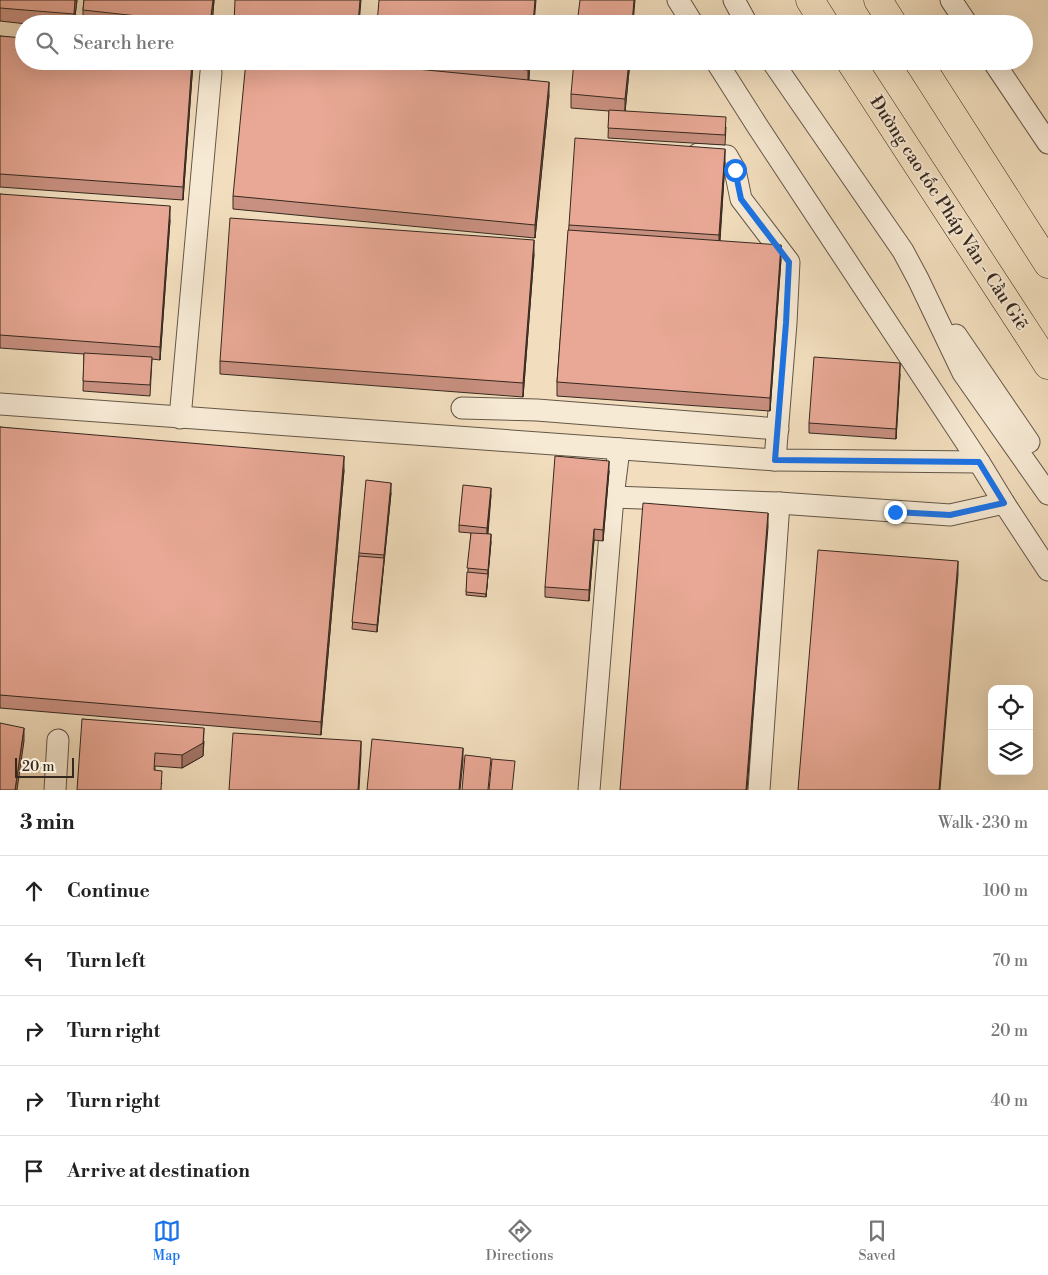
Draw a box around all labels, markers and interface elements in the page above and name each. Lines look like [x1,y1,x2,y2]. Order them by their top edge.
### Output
search box [15,15,1033,70]
icon: search [33,29,61,57]
text: Search here [73,31,174,55]
street label: Đường cao tốc Pháp Vân - Cầu Giẽ [864,91,1034,335]
route start [724,159,747,182]
route end [884,501,907,524]
map controls [988,685,1033,775]
button: locate [988,685,1033,730]
button: layers [988,730,1033,775]
scale bar [15,755,74,778]
text: 20 m [22,758,54,776]
text: 3 min [20,810,75,836]
text: Walk · 230 m [938,813,1028,833]
icon: ahead [20,877,48,905]
text: Continue [67,879,150,903]
text: 100 m [983,881,1028,901]
icon: left [20,947,48,975]
text: Turn left [67,949,146,973]
text: 70 m [992,951,1028,971]
icon: right [20,1017,48,1045]
text: Turn right [67,1019,160,1043]
text: 20 m [991,1021,1028,1041]
icon: right [20,1087,48,1115]
text: Turn right [67,1089,160,1113]
text: 40 m [991,1091,1028,1111]
icon: arrive [20,1157,48,1185]
text: Arrive at destination [67,1159,250,1183]
tab: Map [153,1217,181,1265]
tab: Directions [486,1217,553,1265]
tab: Saved [859,1217,895,1265]

